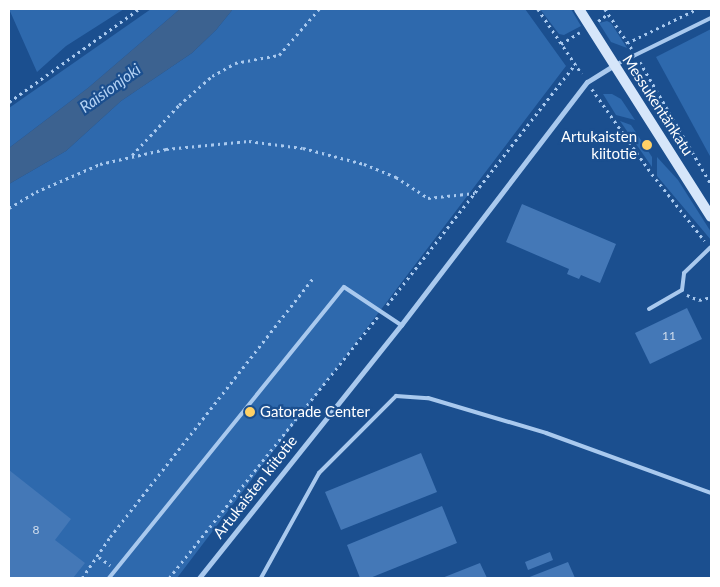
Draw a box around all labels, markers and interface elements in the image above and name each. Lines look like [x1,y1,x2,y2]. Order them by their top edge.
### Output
street label: Messukentänkatu [619,51,697,159]
water label: Raisionjoki [76,59,144,117]
place label: Artukaisten kiitotie [561,127,637,162]
marker: Artukaisten kiitotie [641,139,653,151]
house number: 11 [662,329,676,343]
place label: Gatorade Center [260,403,370,421]
marker: Gatorade Center [244,406,256,418]
street label: Artukaisten kiitotie [209,432,301,542]
house number: 8 [33,523,39,537]

